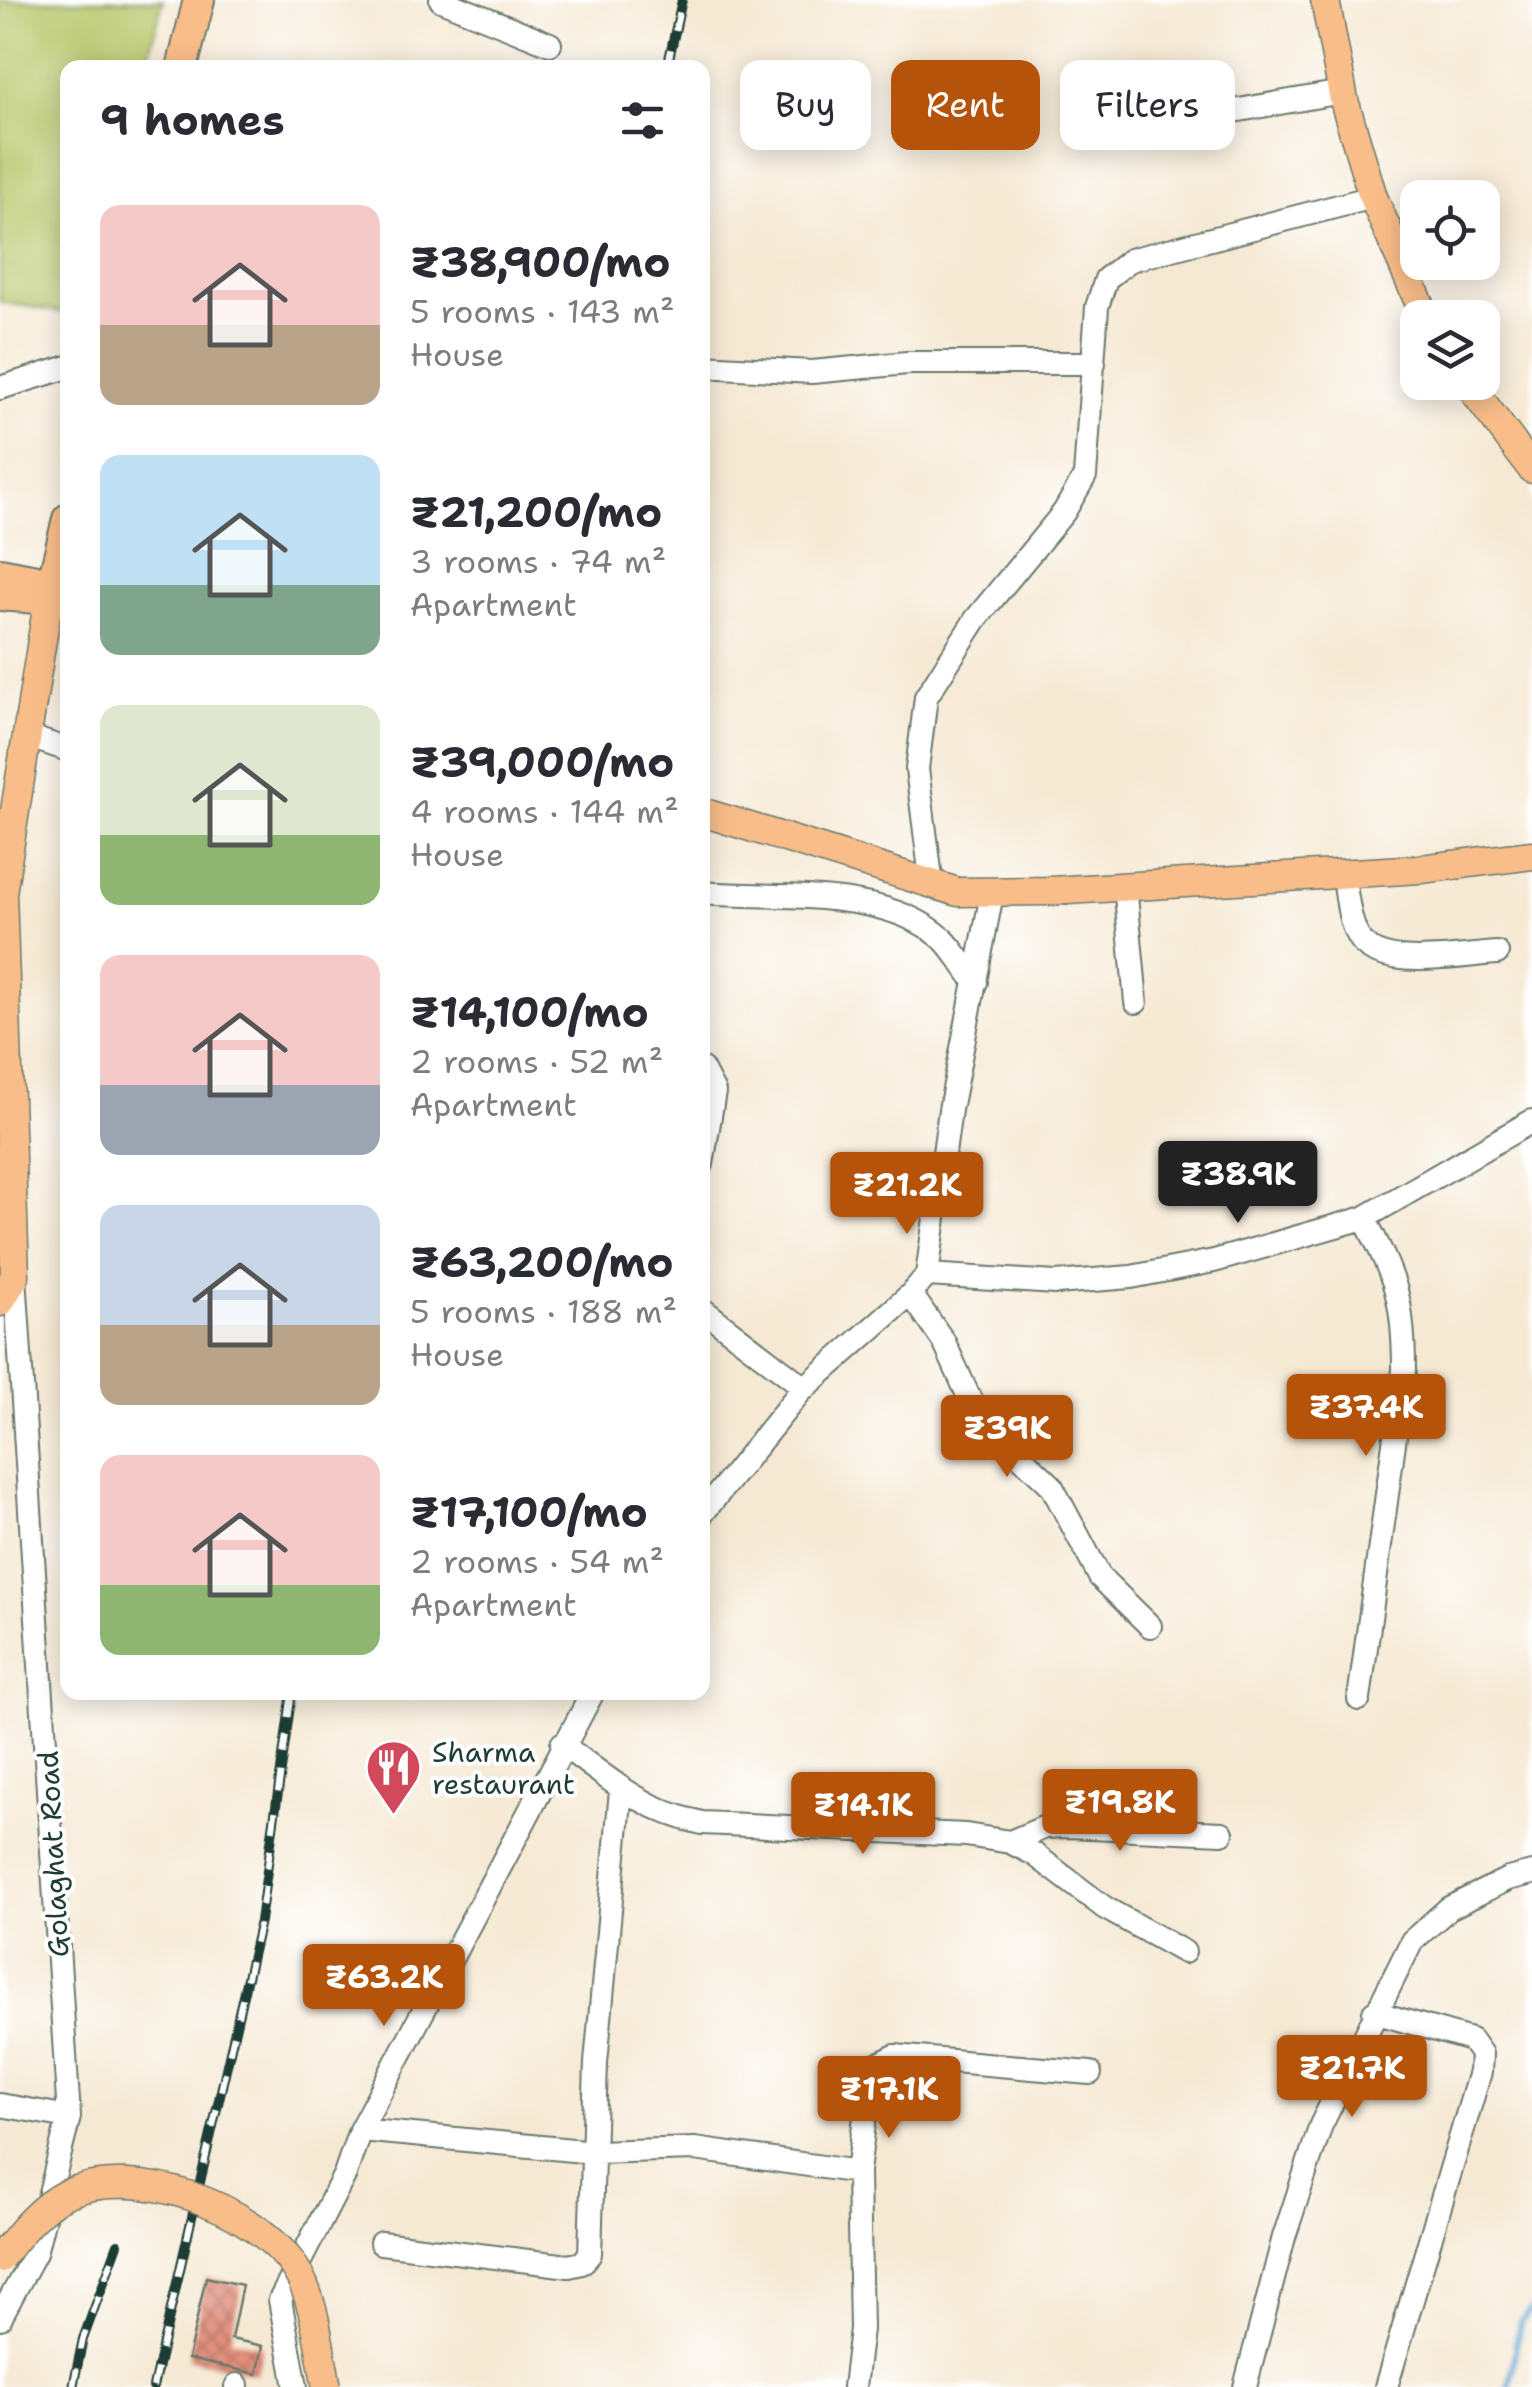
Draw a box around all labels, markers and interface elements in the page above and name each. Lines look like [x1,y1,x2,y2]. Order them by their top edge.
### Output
chip: Buy [740,60,871,150]
chip: Rent [891,60,1040,150]
chip: Filters [1060,60,1235,150]
text: 9 homes [100,92,285,148]
icon: filters [615,93,670,148]
map controls [1400,180,1500,400]
button: locate [1400,180,1500,280]
text: ₹38,900/mo [410,234,671,290]
icon: home [180,245,300,365]
text: 5 rooms · 143 m² [410,290,675,333]
button: layers [1400,300,1500,400]
text: House [410,333,504,376]
text: ₹21,200/mo [410,484,662,540]
icon: home [180,495,300,615]
text: 3 rooms · 74 m² [410,540,666,583]
text: Apartment [410,583,577,626]
text: ₹39,000/mo [410,734,674,790]
icon: home [180,745,300,865]
text: 4 rooms · 144 m² [410,790,679,833]
text: House [410,833,504,876]
text: ₹14,100/mo [410,984,649,1040]
icon: home [180,995,300,1115]
text: 2 rooms · 52 m² [410,1040,663,1083]
text: Apartment [410,1083,577,1126]
pin: ₹38.9K [1157,1141,1319,1226]
pin: ₹21.2K [826,1152,988,1237]
text: ₹38.9K [1180,1152,1296,1195]
text: ₹21.2K [852,1163,962,1206]
text: ₹63,200/mo [410,1234,674,1290]
icon: home [180,1245,300,1365]
text: 5 rooms · 188 m² [410,1290,677,1333]
text: House [410,1333,504,1376]
pin: ₹37.4K [1285,1374,1447,1459]
text: ₹37.4K [1309,1385,1423,1428]
pin: ₹39K [948,1395,1066,1480]
text: ₹39K [963,1406,1051,1449]
text: ₹17,100/mo [410,1484,648,1540]
icon: home [180,1495,300,1615]
text: 2 rooms · 54 m² [410,1540,664,1583]
text: Apartment [410,1583,577,1626]
place label: Sharma restaurant [432,1733,575,1803]
restaurant icon: Sharma restaurant [363,1738,423,1817]
street label: Golaghat Road [29,1750,77,1958]
pin: ₹19.8K [1039,1769,1201,1854]
pin: ₹14.1K [782,1772,944,1857]
text: ₹19.8K [1064,1780,1176,1823]
text: ₹14.1K [813,1783,913,1826]
pin: ₹63.2K [303,1944,465,2029]
text: ₹63.2K [325,1955,443,1998]
pin: ₹21.7K [1271,2035,1433,2120]
text: ₹21.7K [1299,2046,1405,2089]
pin: ₹17.1K [808,2056,970,2141]
text: ₹17.1K [840,2067,938,2110]

